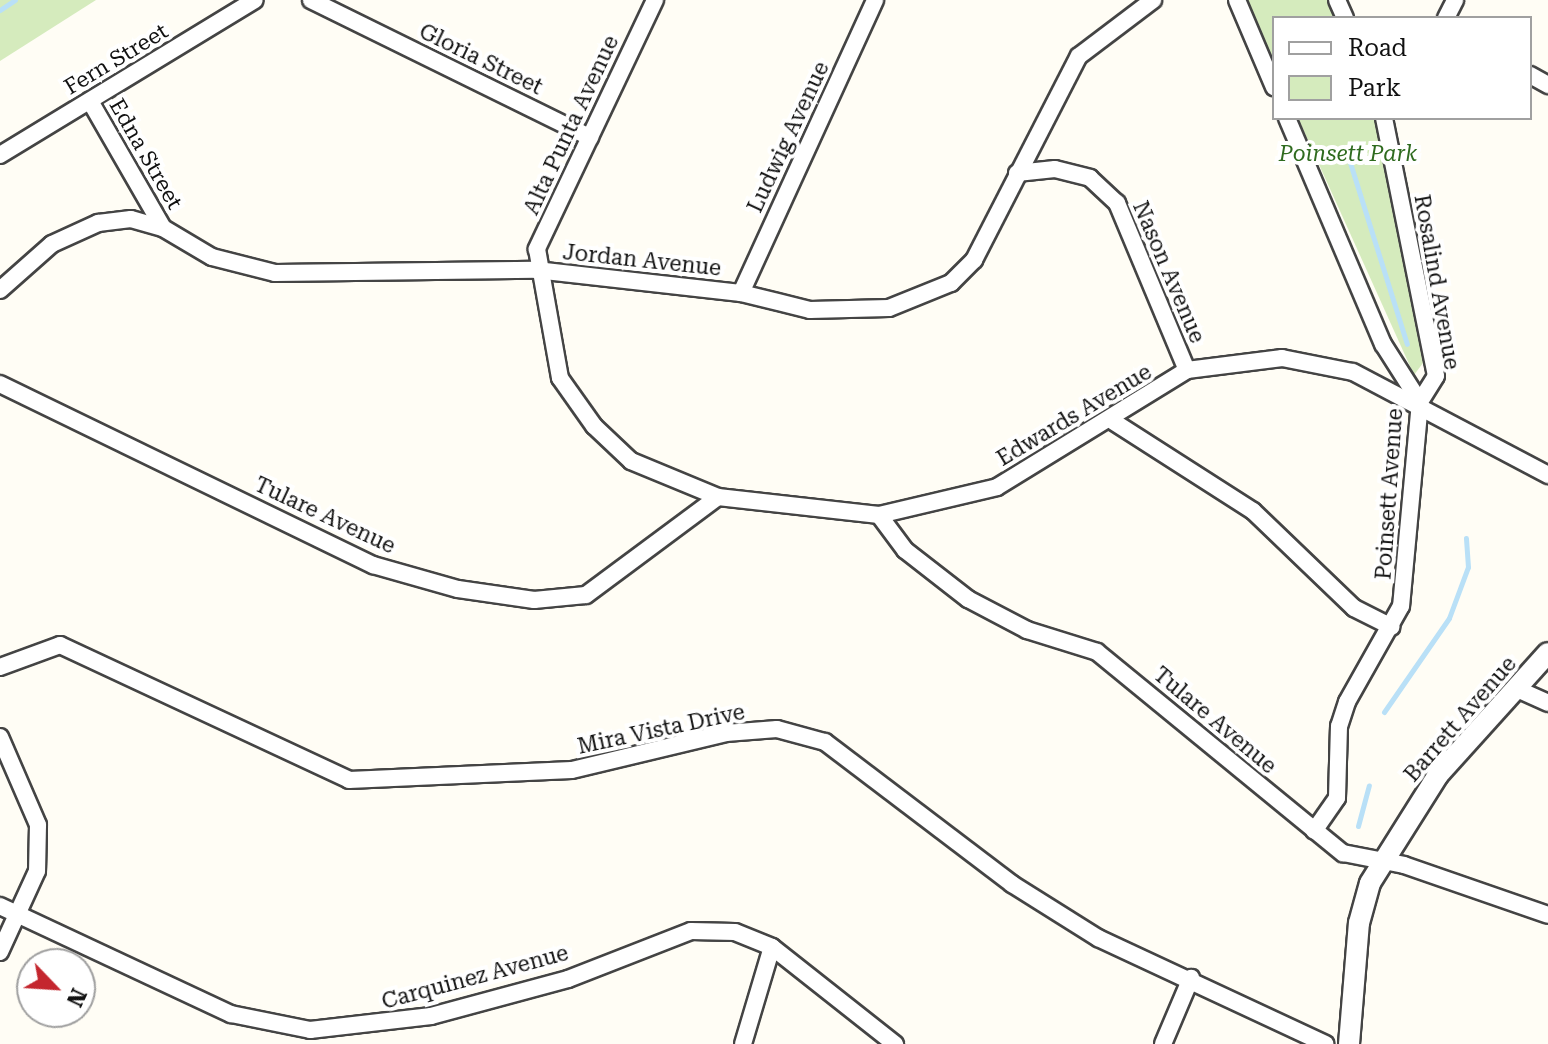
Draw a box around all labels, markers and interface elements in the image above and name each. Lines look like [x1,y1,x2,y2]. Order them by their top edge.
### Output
legend [1272,16,1532,120]
street label: Fern Street [59,18,173,100]
street label: Gloria Street [415,18,547,100]
street label: Alta Punta Avenue [518,31,624,219]
text: Road [1348,34,1407,62]
street label: Ludwig Avenue [741,57,835,217]
text: Park [1348,74,1401,102]
street label: Edna Street [104,94,188,214]
park label: Poinsett Park [1279,141,1417,167]
street label: Rosalind Avenue [1409,192,1465,372]
street label: Nason Avenue [1127,197,1211,347]
street label: Jordan Avenue [562,239,722,281]
street label: Edwards Avenue [992,358,1156,472]
street label: Poinsett Avenue [1370,407,1408,581]
street label: Tulare Avenue [250,471,400,559]
street label: Barrett Avenue [1398,651,1522,787]
street label: Tulare Avenue [1148,661,1282,779]
street label: Mira Vista Drive [575,698,747,760]
street label: Carquinez Avenue [379,939,571,1015]
north arrow [16,948,96,1028]
text: N [61,985,91,1010]

